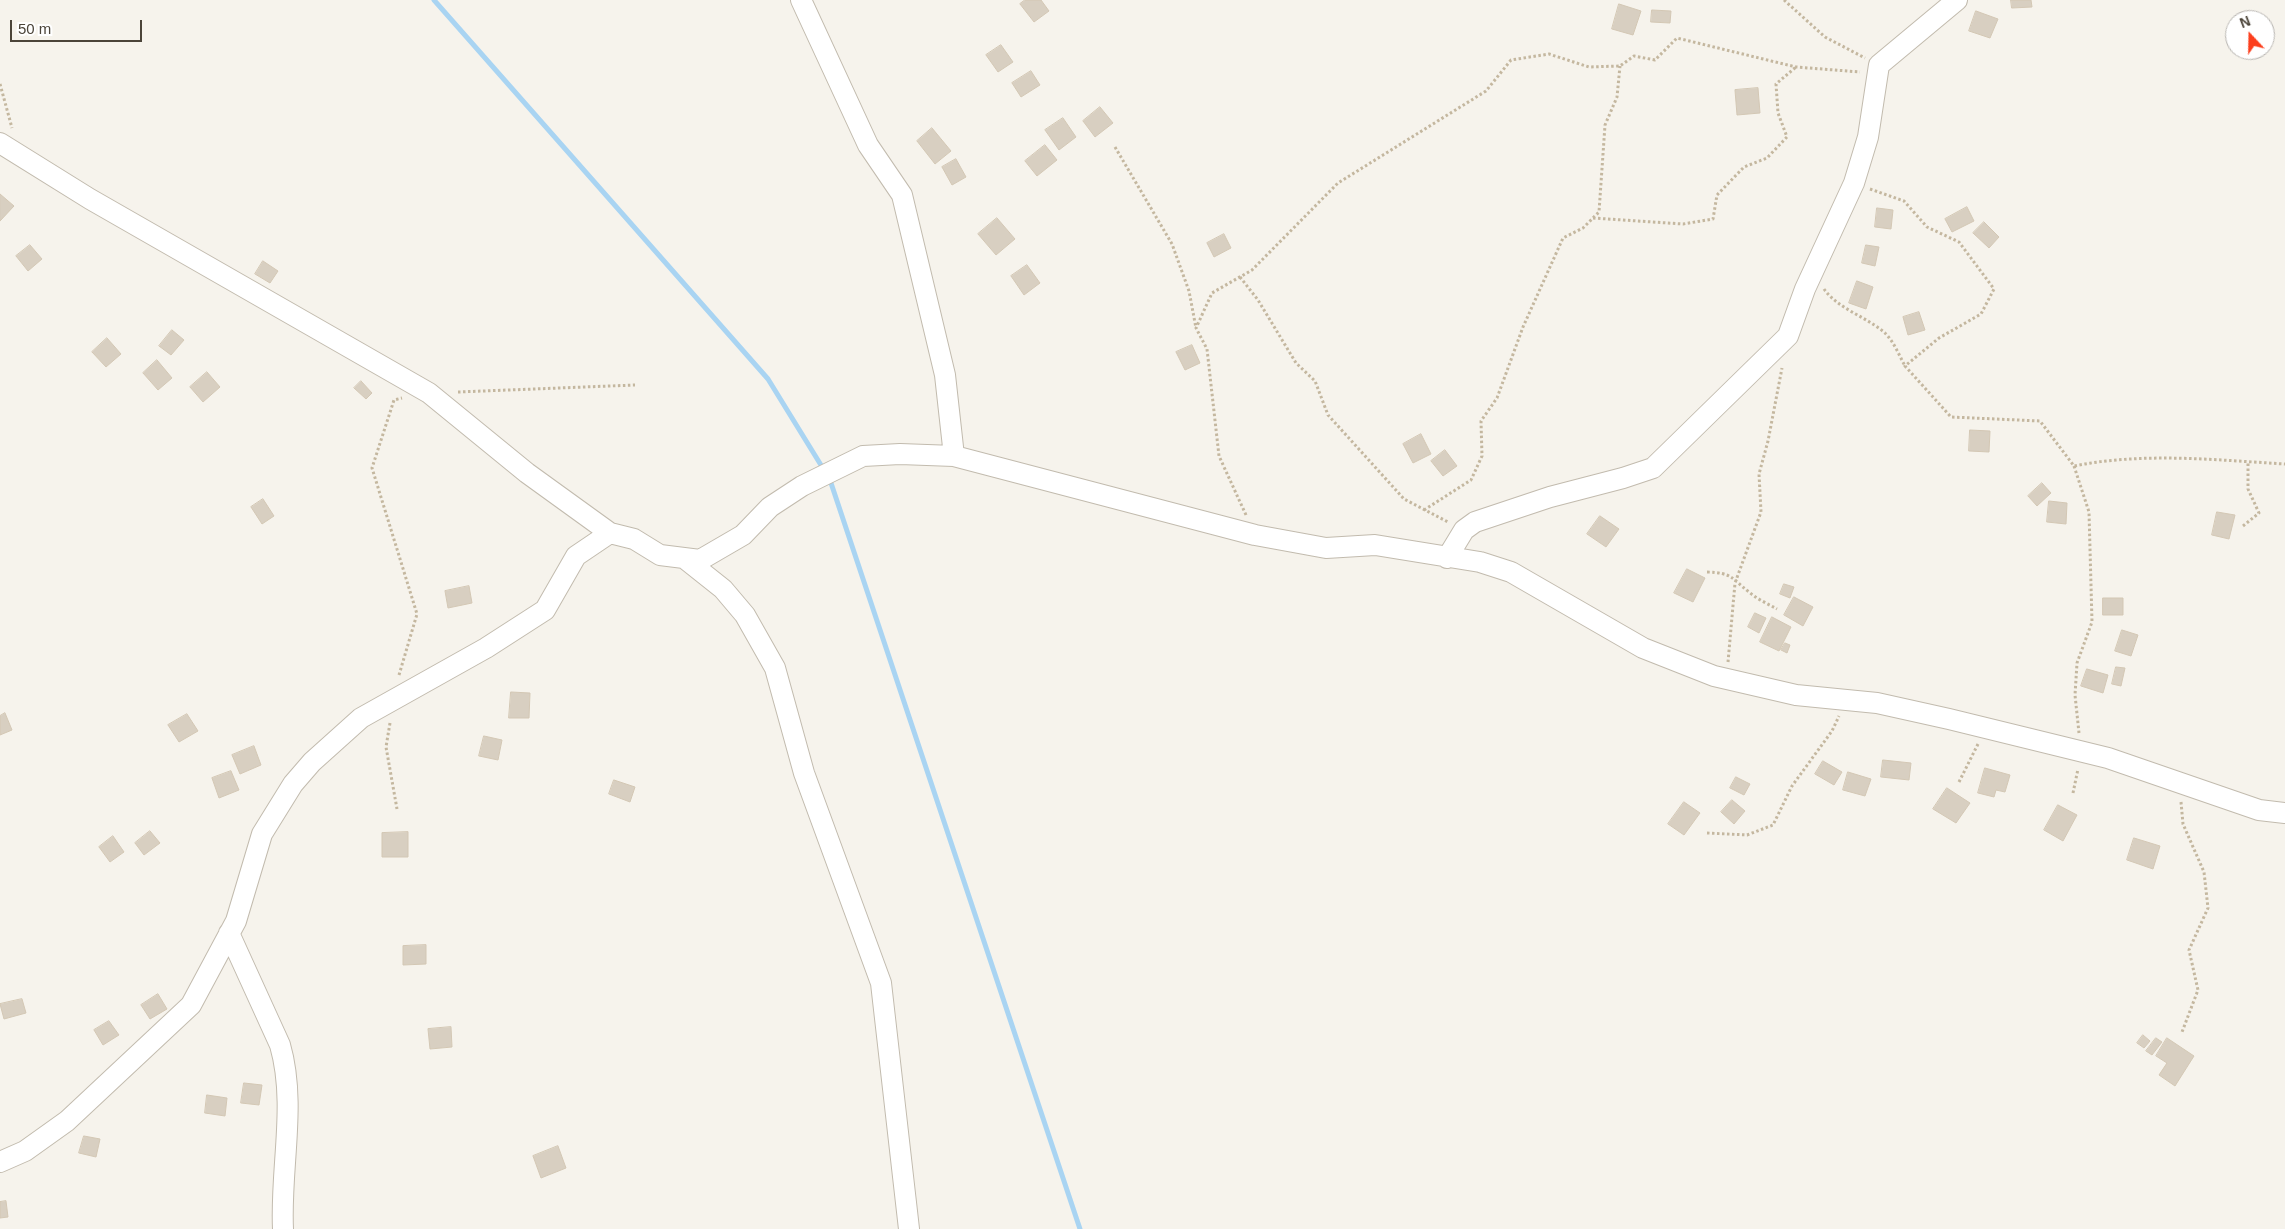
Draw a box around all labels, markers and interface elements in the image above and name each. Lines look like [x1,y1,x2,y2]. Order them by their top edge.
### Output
scale bar [12,10,145,42]
north arrow [2225,10,2275,60]
text: N [2237,13,2253,31]
text: 50 m [18,20,51,37]

